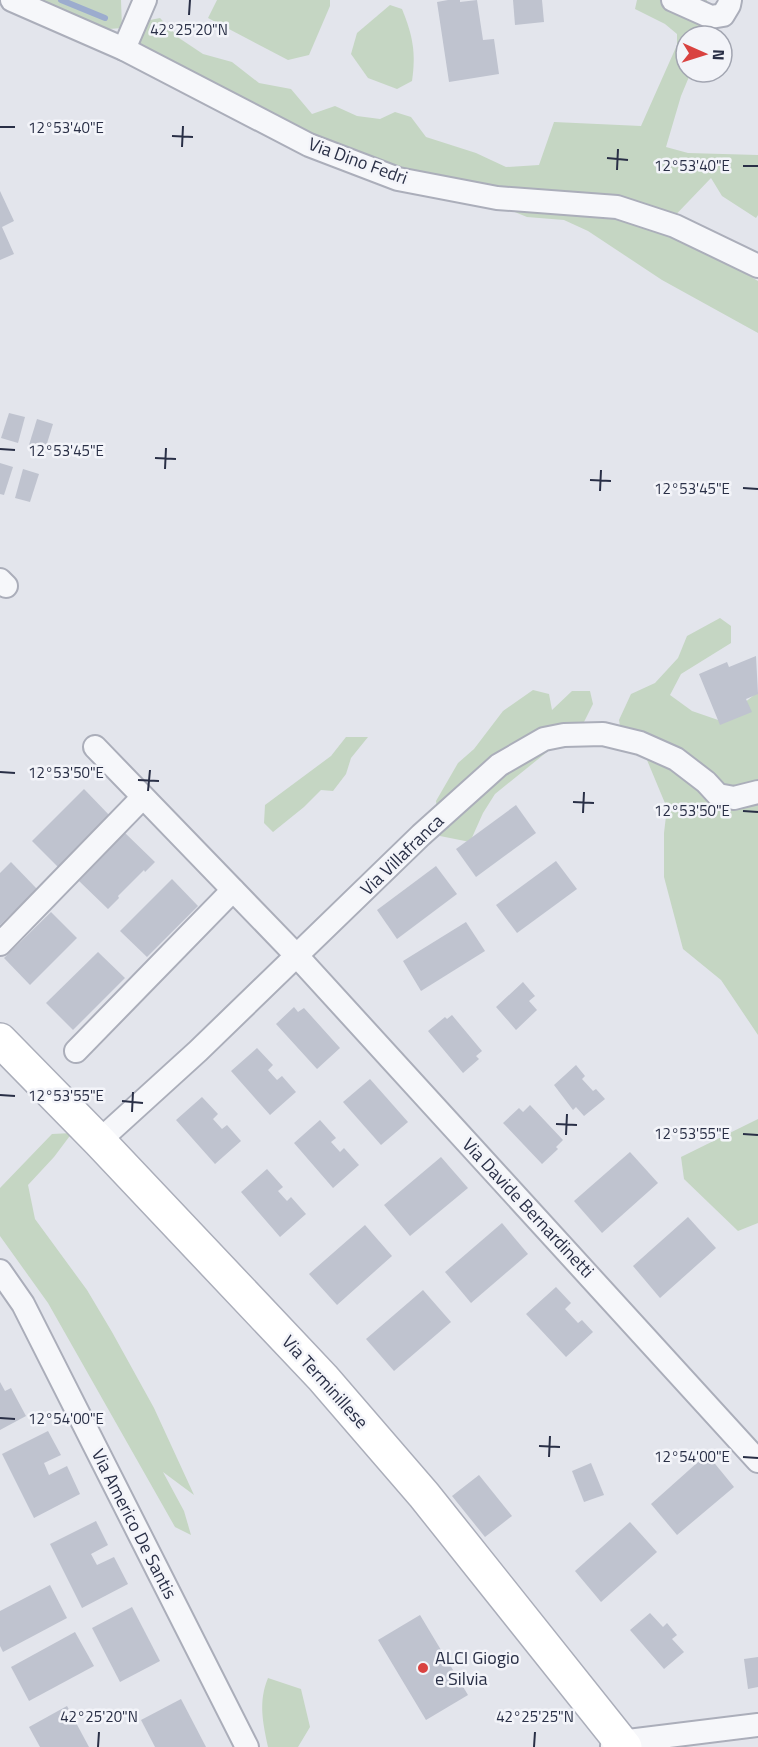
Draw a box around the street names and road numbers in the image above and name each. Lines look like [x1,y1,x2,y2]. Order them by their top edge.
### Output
street label: Via Dino Fedri [305,130,412,191]
street label: Via Villafranca [354,808,449,901]
street label: Via Davide Bernardinetti [456,1132,601,1284]
street label: Via Terminillese [276,1329,375,1435]
street label: Via Americo De Santis [85,1444,184,1604]

